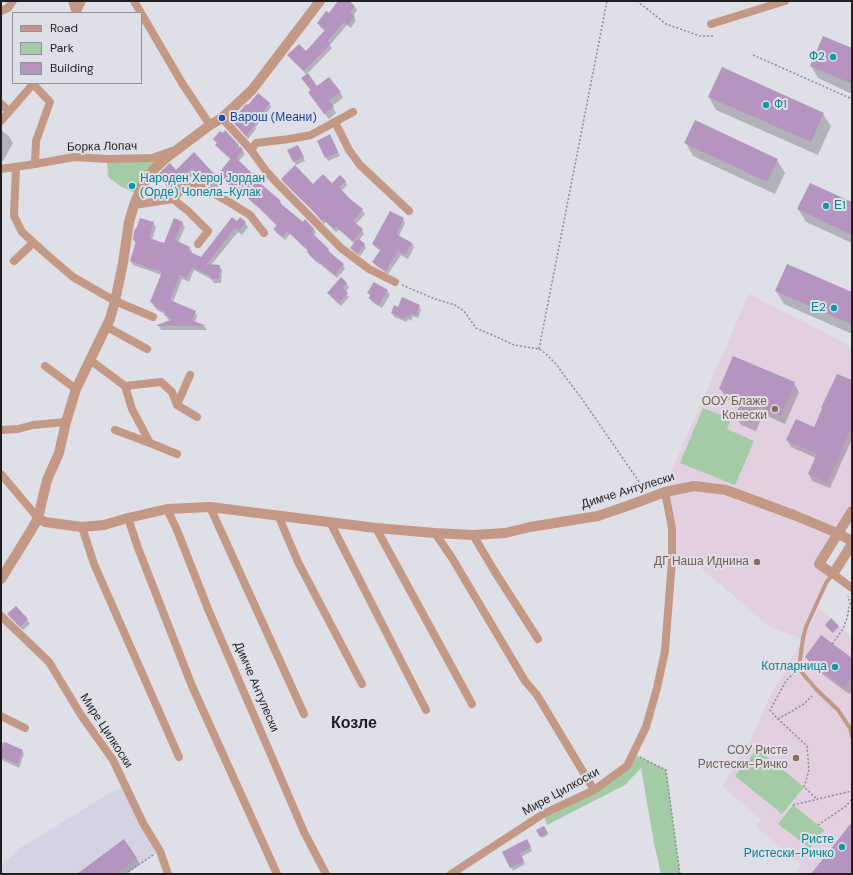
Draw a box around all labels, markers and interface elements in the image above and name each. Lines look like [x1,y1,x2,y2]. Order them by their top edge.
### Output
legend [12,12,142,84]
text: Road [50,20,78,36]
text: Park [50,40,74,56]
place label: Ф2 [809,50,825,64]
marker: Ф2 [828,52,838,62]
text: Building [50,60,94,76]
place label: Ф1 [774,98,787,112]
marker: Ф1 [761,100,771,110]
place label: Варош (Меани) [230,111,317,125]
marker: Варош (Меани) [217,113,227,123]
street label: Борка Лопач [67,139,137,155]
place label: Народен Херој Јордан (Орде) Чопела-Кулак [140,172,265,200]
marker: Народен Херој Јордан (Орде) Чопела-Кулак [127,181,137,191]
place label: Е1 [834,199,846,213]
marker: Е1 [821,201,831,211]
place label: Е2 [811,301,826,315]
marker: Е2 [829,303,839,313]
place label: ООУ Блаже Конески [702,395,767,423]
marker: ООУ Блаже Конески [770,404,780,414]
street label: Димче Антулески [580,470,676,512]
place label: ДГ Наша Иднина [654,555,749,569]
marker: ДГ Наша Иднина [752,557,762,567]
street label: Димче Антулески [230,640,282,734]
place label: Котларница [761,660,827,674]
marker: Котларница [830,662,840,672]
street label: Мире Цилкоски [77,691,135,771]
district label: Козле [331,714,377,734]
place label: СОУ Ристе Ристески-Ричко [698,744,788,772]
marker: СОУ Ристе Ристески-Ричко [791,753,801,763]
street label: Мире Цилкоски [520,765,602,819]
place label: Ристе Ристески-Ричко [744,833,834,861]
marker: Ристе Ристески-Ричко [837,842,847,852]

